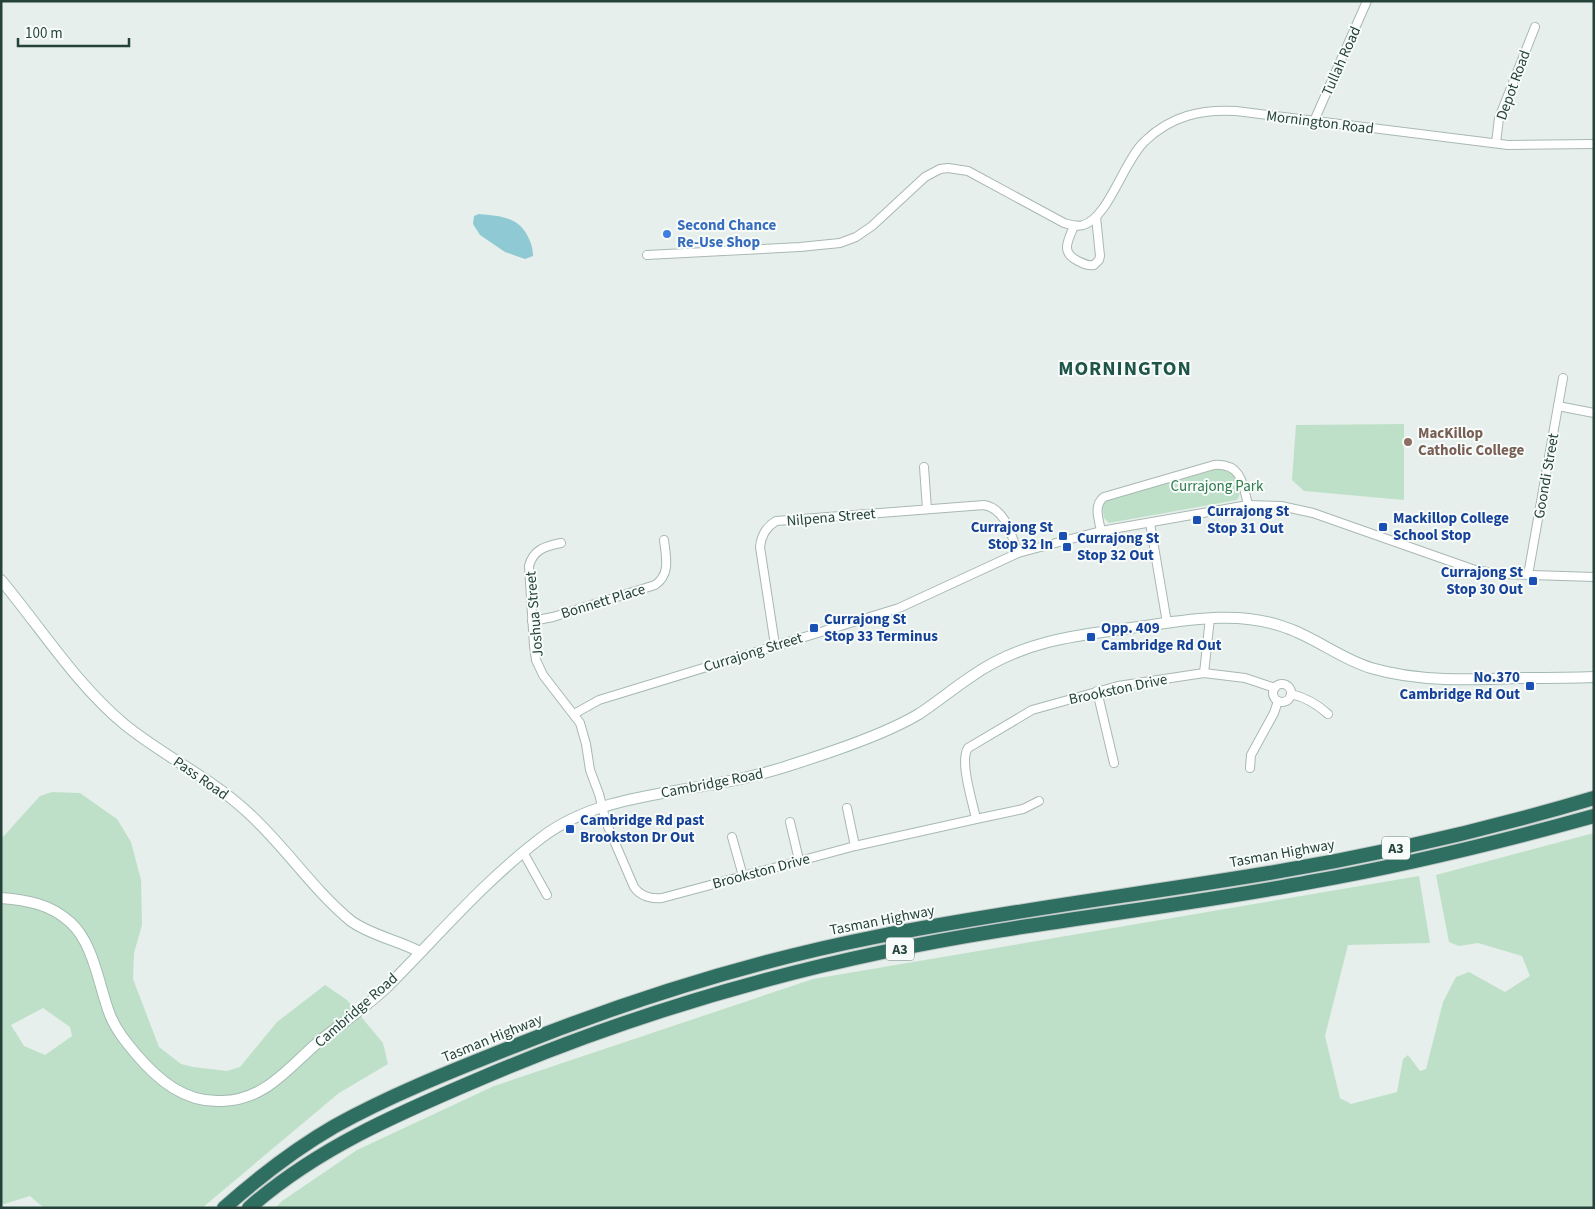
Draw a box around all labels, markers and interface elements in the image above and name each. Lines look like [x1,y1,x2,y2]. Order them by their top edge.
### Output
scale bar [18,15,129,47]
text: 100 m [25,23,63,44]
street label: Tullah Road [1317,23,1366,99]
street label: Depot Road [1491,47,1536,123]
street label: Mornington Road [1265,105,1375,140]
place label: Second Chance Re-Use Shop [677,215,777,253]
marker: Second Chance Re-Use Shop [661,228,673,240]
district label: MORNINGTON [1058,355,1192,383]
place label: MacKillop Catholic College [1418,423,1524,461]
street label: Goondi Street [1529,432,1564,520]
marker: MacKillop Catholic College [1402,436,1414,448]
park label: Currajong Park [1171,476,1264,497]
place label: Currajong St Stop 31 Out [1207,501,1290,539]
street label: Nilpena Street [786,503,876,532]
place label: Mackillop College School Stop [1393,508,1509,546]
marker: Currajong St Stop 31 Out [1191,514,1203,526]
place label: Currajong St Stop 32 In [971,517,1053,555]
marker: Mackillop College School Stop [1377,521,1389,533]
place label: Currajong St Stop 32 Out [1077,528,1160,566]
marker: Currajong St Stop 32 In [1057,530,1069,542]
marker: Currajong St Stop 32 Out [1061,541,1073,553]
place label: Currajong St Stop 30 Out [1441,562,1523,600]
street label: Joshua Street [520,570,549,658]
marker: Currajong St Stop 30 Out [1527,575,1539,587]
street label: Bonnett Place [558,579,648,624]
place label: Currajong St Stop 33 Terminus [824,609,938,647]
place label: Opp. 409 Cambridge Rd Out [1101,618,1222,656]
marker: Currajong St Stop 33 Terminus [808,622,820,634]
street label: Currajong Street [701,627,805,677]
marker: Opp. 409 Cambridge Rd Out [1085,631,1097,643]
place label: No.370 Cambridge Rd Out [1400,667,1520,705]
street label: Brookston Drive [1067,669,1169,710]
marker: No.370 Cambridge Rd Out [1524,680,1536,692]
street label: Pass Road [169,752,233,805]
street label: Cambridge Road [659,763,765,804]
place label: Cambridge Rd past Brookston Dr Out [580,810,705,848]
marker: Cambridge Rd past Brookston Dr Out [564,823,576,835]
street label: Tasman Highway [1228,834,1336,873]
road number: A3 [1382,836,1410,860]
street label: Brookston Drive [710,848,812,895]
street label: Tasman Highway [828,900,936,941]
road number: A3 [886,938,914,961]
street label: Cambridge Road [310,968,402,1052]
street label: Tasman Highway [439,1009,545,1068]

